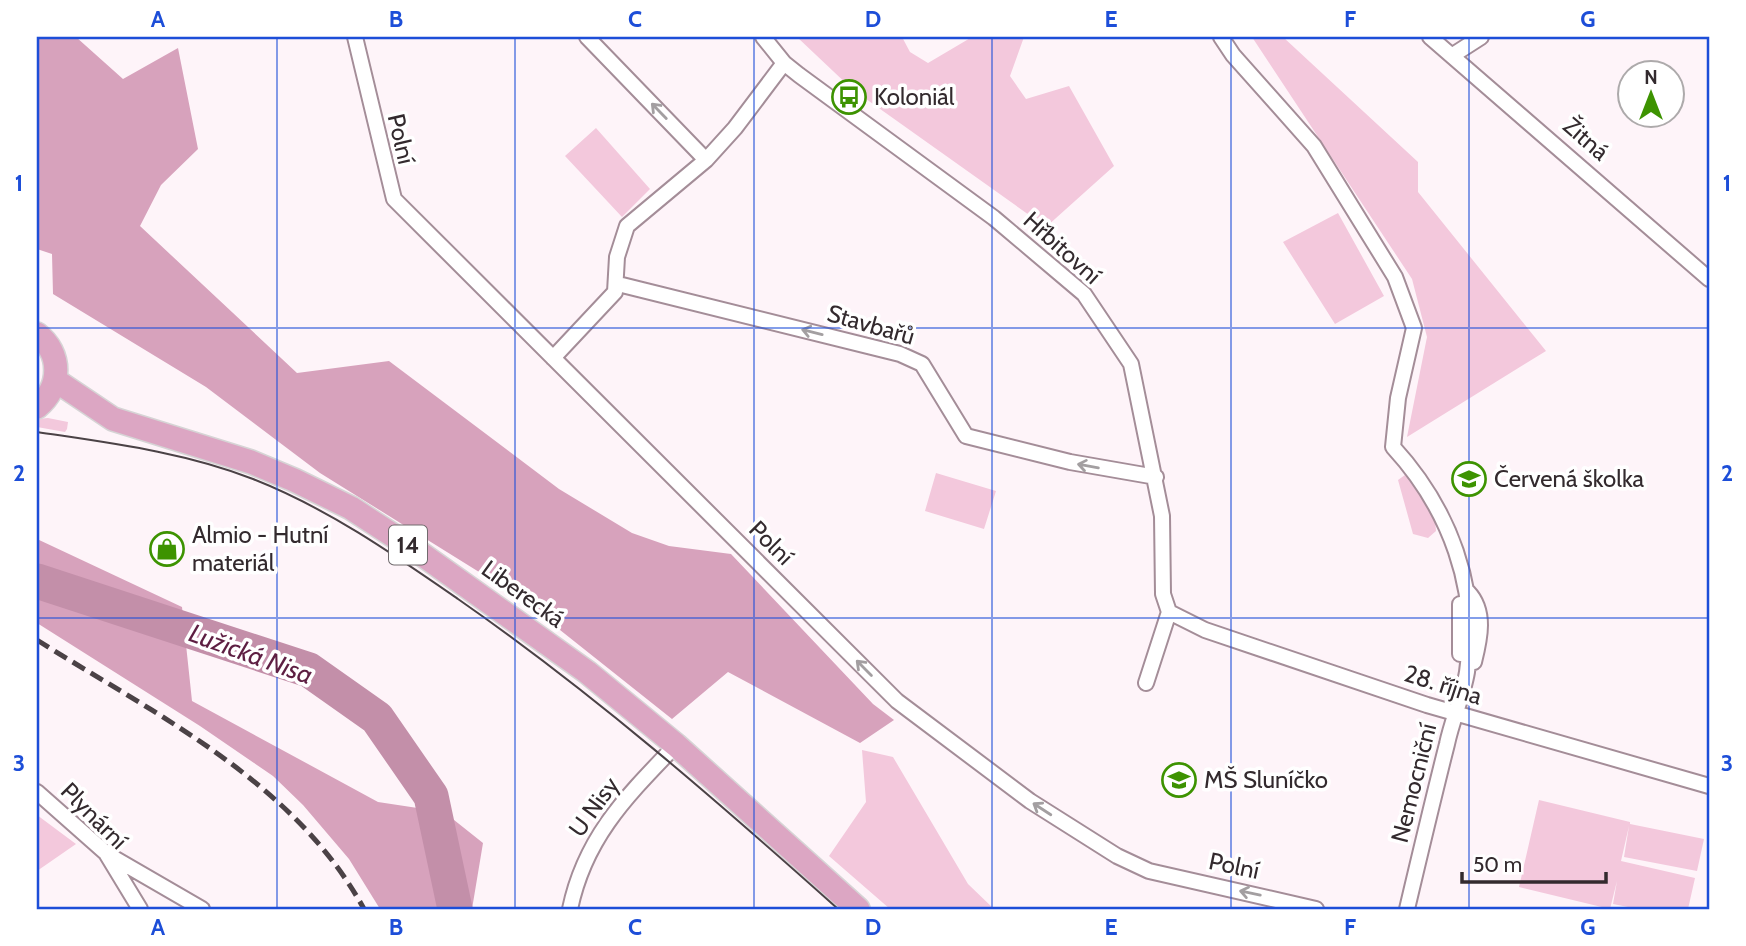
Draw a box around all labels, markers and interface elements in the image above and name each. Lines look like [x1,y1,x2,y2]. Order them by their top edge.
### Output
text: A [151,5,166,33]
text: B [389,5,403,33]
text: C [628,5,642,33]
text: D [865,5,881,33]
text: E [1104,5,1118,33]
text: F [1344,5,1356,33]
text: G [1580,5,1596,33]
north arrow [1616,60,1686,130]
text: N [1644,66,1658,89]
bus stop icon: Koloniál [830,78,868,116]
place label: Koloniál [874,82,955,111]
one-way arrow [650,103,667,120]
street label: Polní [382,111,421,167]
street label: Žitná [1558,111,1615,167]
text: 1 [15,169,23,197]
text: 1 [1723,169,1731,197]
street label: Hřbitovní [1018,205,1107,290]
street label: Stavbařů [824,298,918,351]
one-way arrow [801,325,824,338]
text: 2 [13,459,25,487]
one-way arrow [1077,459,1100,472]
text: 2 [1721,459,1733,487]
school or university icon: Červená školka [1450,460,1488,498]
place label: Červená školka [1494,464,1645,493]
street label: Polní [743,514,800,571]
place label: Almio - Hutní materiál [192,520,328,577]
road number: 14 [389,526,427,565]
shop icon: Almio - Hutní materiál [148,530,186,568]
street label: Liberecká [476,554,571,634]
water label: Lužická Nisa [185,617,317,691]
street label: 28. října [1401,658,1486,711]
one-way arrow [855,659,872,676]
street label: Nemocniční [1385,720,1442,846]
text: 3 [13,749,25,777]
text: 3 [1721,749,1733,777]
school or university icon: MŠ Sluníčko [1160,761,1198,799]
place label: MŠ Sluníčko [1204,765,1328,794]
street label: U Nisy [562,771,625,842]
street label: Plynární [55,776,134,855]
one-way arrow [1033,801,1052,816]
scale bar [1462,841,1606,885]
street label: Polní [1206,846,1262,885]
text: 50 m [1473,852,1522,877]
one-way arrow [1239,886,1262,900]
text: A [151,913,166,941]
text: B [389,913,403,941]
text: C [628,913,642,941]
text: D [865,913,881,941]
text: E [1104,913,1118,941]
text: F [1344,913,1356,941]
text: G [1580,913,1596,941]

